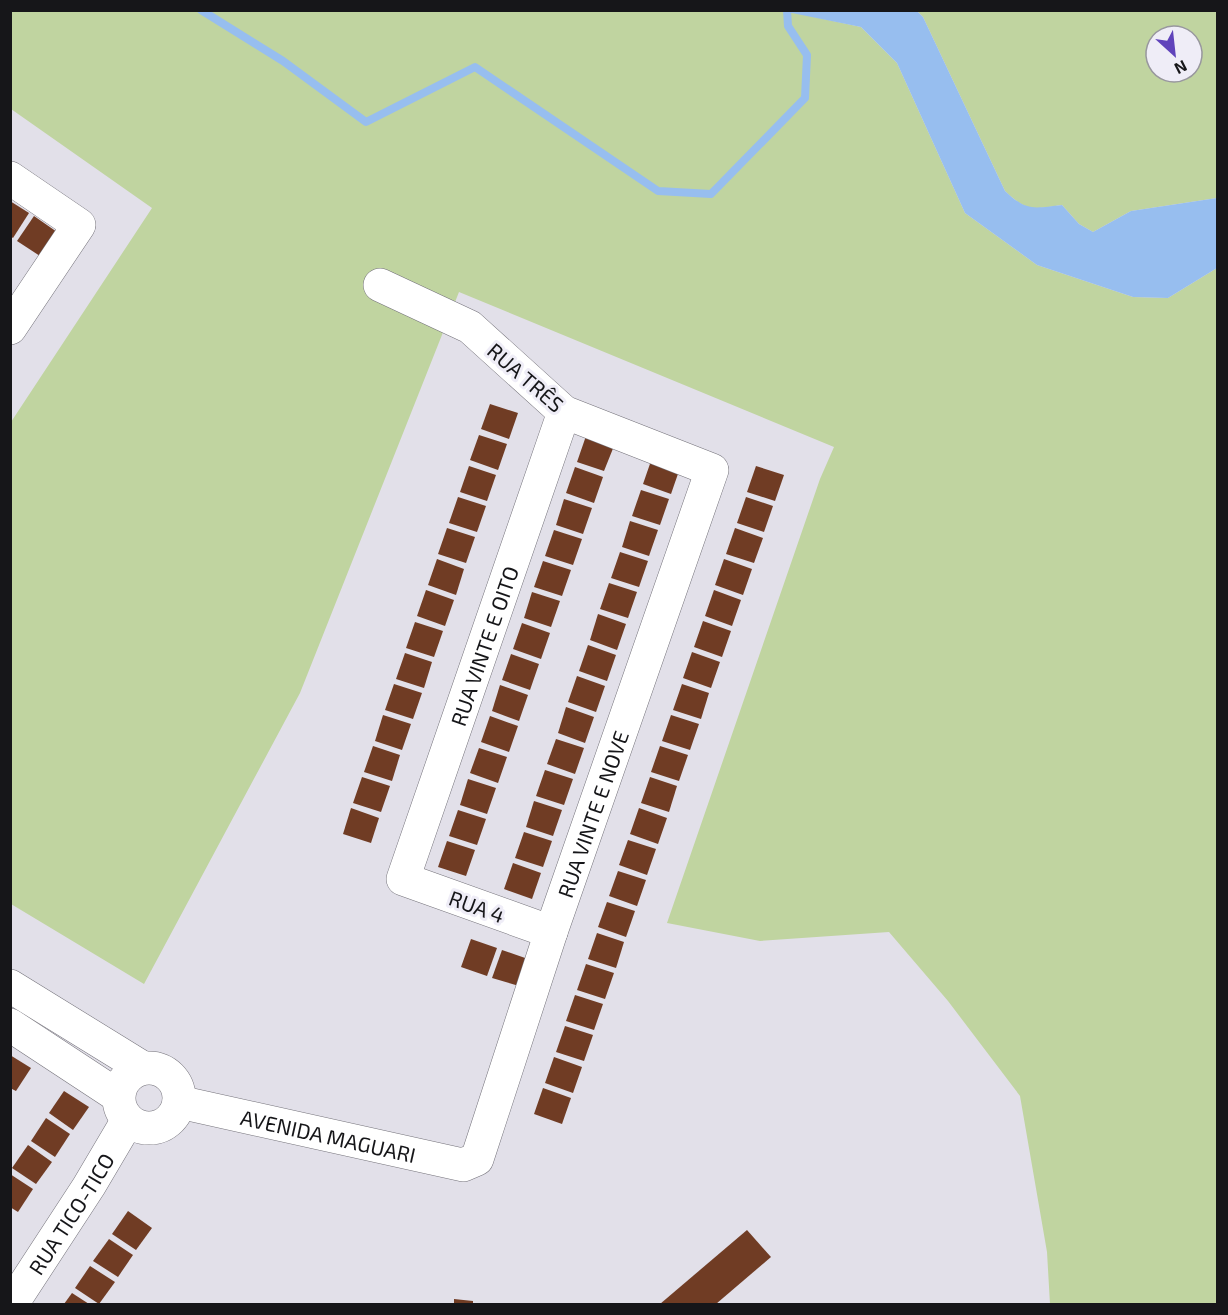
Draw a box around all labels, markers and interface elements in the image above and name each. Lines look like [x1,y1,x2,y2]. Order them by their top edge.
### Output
north arrow [1144,24,1204,84]
text: N [1172,57,1191,79]
street label: RUA TRÊS [483,337,569,417]
street label: RUA VINTE E OITO [444,562,523,729]
street label: RUA VINTE E NOVE [552,727,633,901]
street label: RUA 4 [446,884,508,928]
street label: AVENIDA MAGUARI [239,1104,418,1167]
street label: RUA TICO-TICO [23,1148,118,1279]

